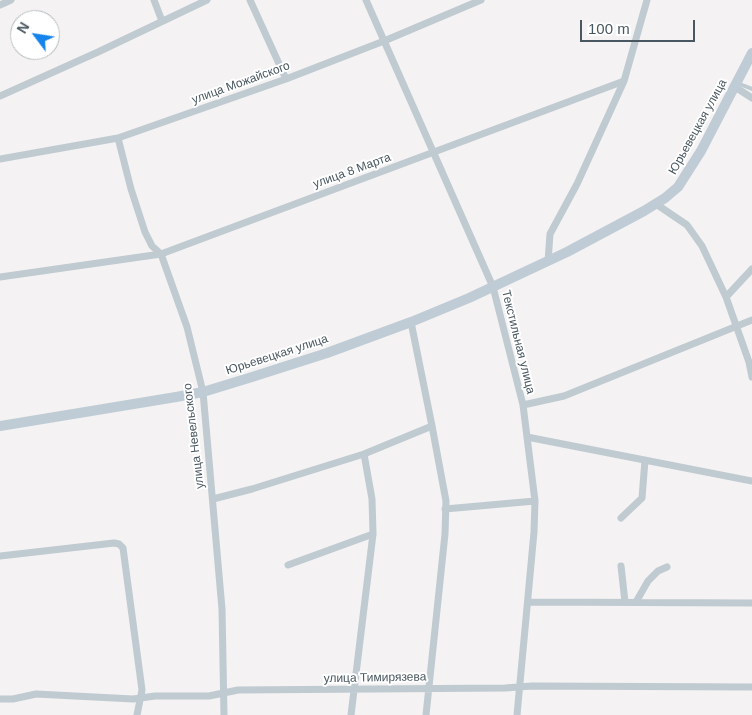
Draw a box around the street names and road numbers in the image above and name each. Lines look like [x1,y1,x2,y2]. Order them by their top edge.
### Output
street label: улица Можайского [190,59,292,107]
street label: Юрьевецкая улица [666,77,730,177]
street label: улица 8 Марта [311,150,393,192]
street label: Текстильная улица [498,289,538,395]
street label: Юрьевецкая улица [224,332,330,378]
street label: улица Невельского [180,382,208,490]
street label: улица Тимирязева [323,670,427,686]

